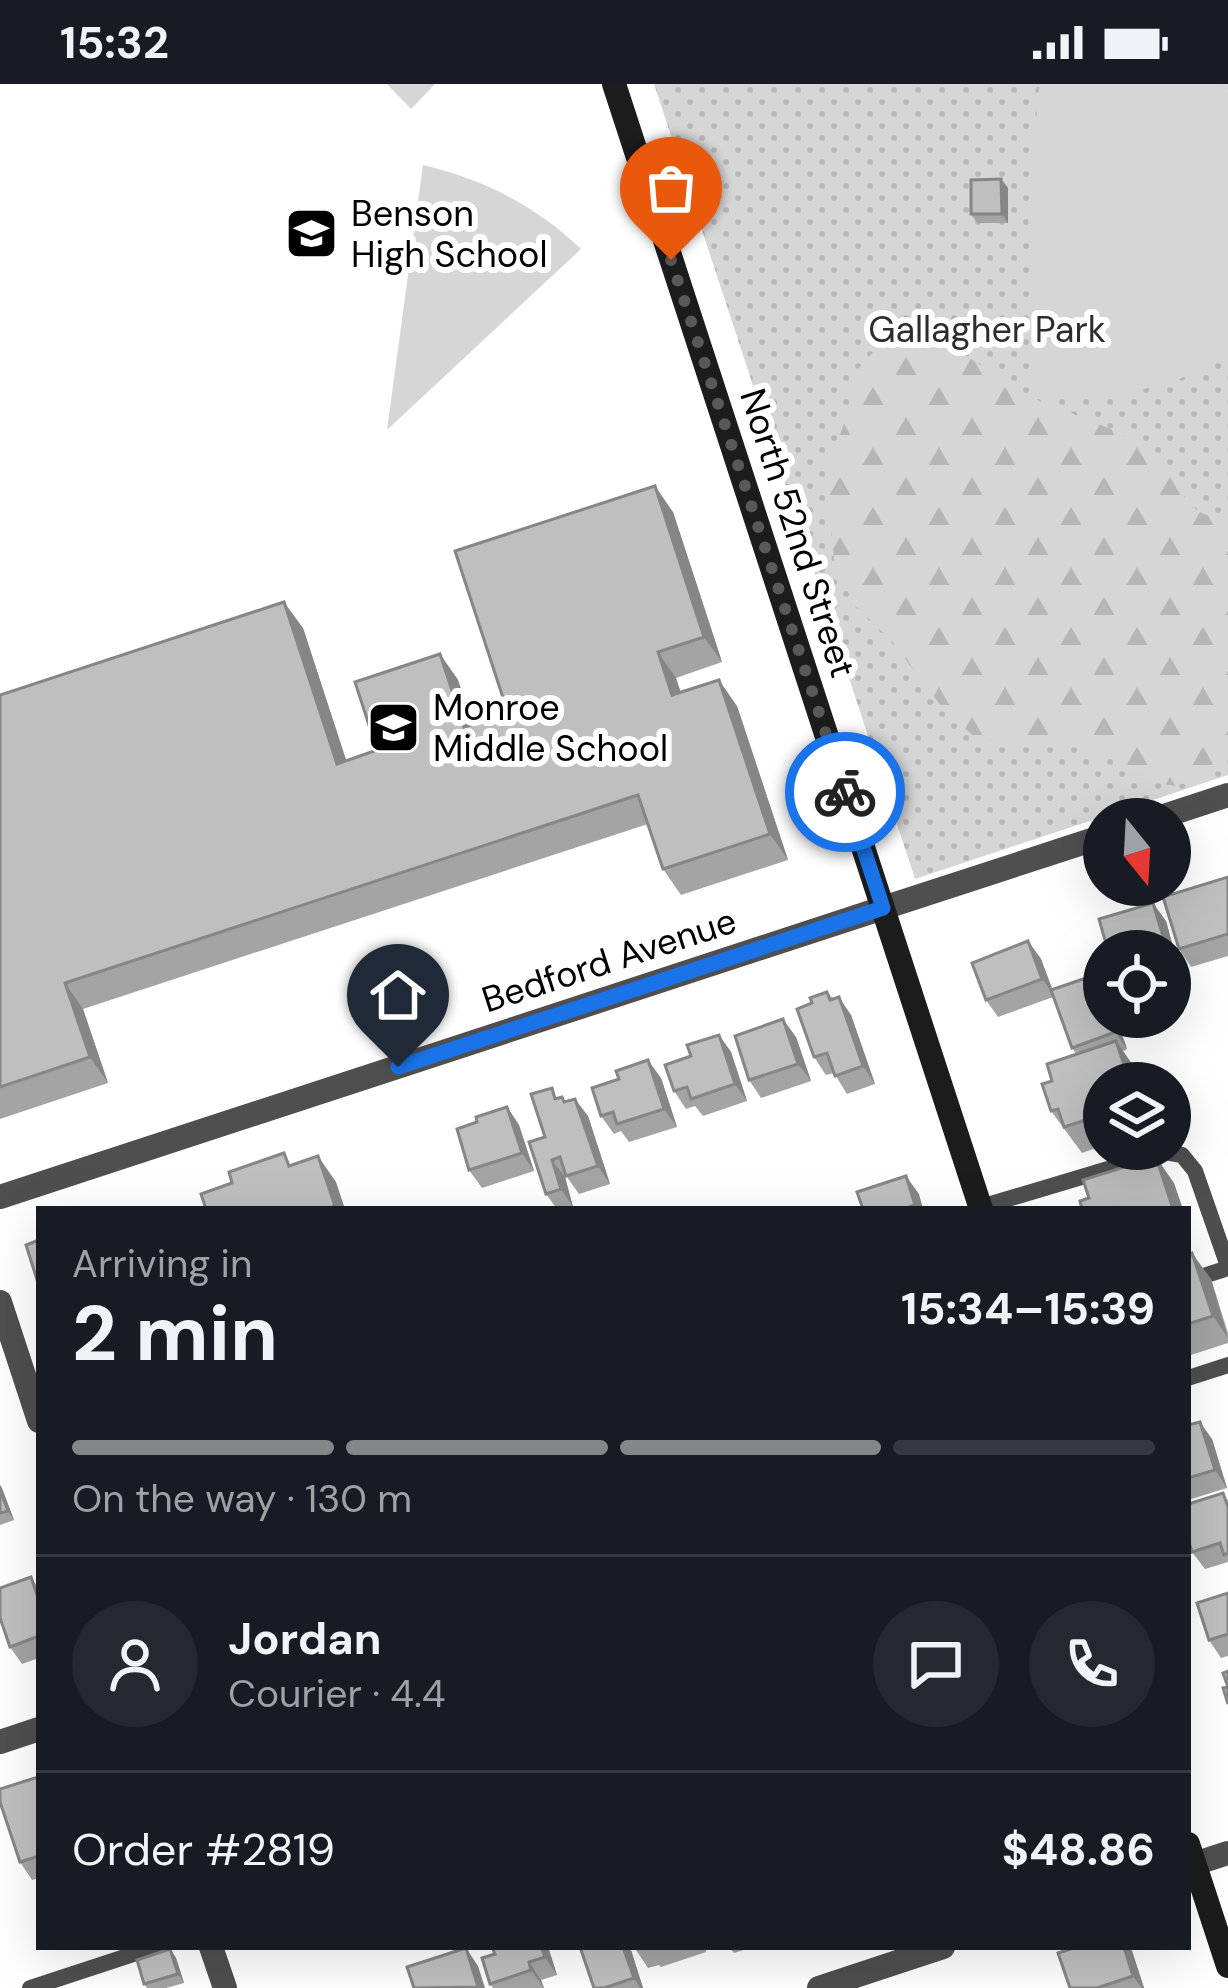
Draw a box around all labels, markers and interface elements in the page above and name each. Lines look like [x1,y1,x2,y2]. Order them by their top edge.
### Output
text: 15:32 [60,13,169,72]
pin [620,137,722,260]
icon: bag [638,155,704,221]
place label: Benson High School [351,190,547,278]
school or university icon: Benson High School [284,206,340,262]
park label: Gallagher Park [868,306,1106,353]
street label: North 52nd Street [729,383,867,683]
place label: Monroe Middle School [433,684,668,772]
school or university icon: Monroe Middle School [366,700,422,756]
courier [785,732,905,852]
icon: bike [812,759,878,825]
north arrow [1083,798,1191,906]
map controls [1083,798,1191,1170]
street label: Bedford Avenue [476,897,742,1023]
button: locate [1083,930,1191,1038]
pin [347,944,449,1067]
icon: home [365,962,431,1028]
button: layers [1083,1062,1191,1170]
text: Arriving in [72,1238,252,1289]
text: 15:34–15:39 [901,1279,1155,1338]
text: 2 min [72,1283,278,1384]
text: On the way · 130 m [72,1473,412,1524]
button: person [72,1601,198,1727]
button: chat [873,1601,999,1727]
button: phone [1029,1601,1155,1727]
text: Jordan [228,1609,381,1668]
text: Courier · 4.4 [228,1668,445,1719]
text: Order #2819 [72,1820,335,1879]
text: $48.86 [1002,1820,1155,1879]

